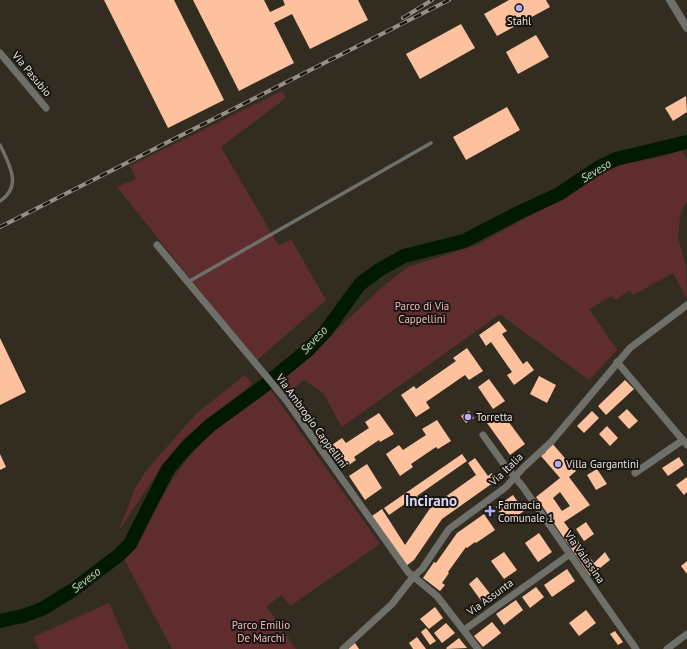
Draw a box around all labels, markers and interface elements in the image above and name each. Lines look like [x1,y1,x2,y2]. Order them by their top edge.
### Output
marker: Stahl [514,3,524,13]
place label: Stahl [507,14,532,28]
street label: Via Pasubio [9,48,55,99]
water label: Seveso [578,156,614,186]
park label: Parco di Via Cappellini [395,299,449,326]
water label: Seveso [297,322,330,357]
street label: Via Ambrogio Cappellini [272,370,351,471]
place label: Torretta [476,410,513,424]
marker: Torretta [463,412,473,422]
street label: Via Italia [485,450,526,489]
place label: Villa Gargantini [565,457,639,471]
marker: Villa Gargantini [553,459,563,469]
district label: Incirano [405,491,457,510]
place label: Farmacia Comunale 1 [498,498,554,525]
marker: Farmacia Comunale 1 [485,506,495,516]
street label: Via Valassina [561,527,608,586]
water label: Seveso [68,564,103,596]
street label: Via Assunta [463,575,516,619]
park label: Parco Emilio De Marchi [232,618,290,645]

